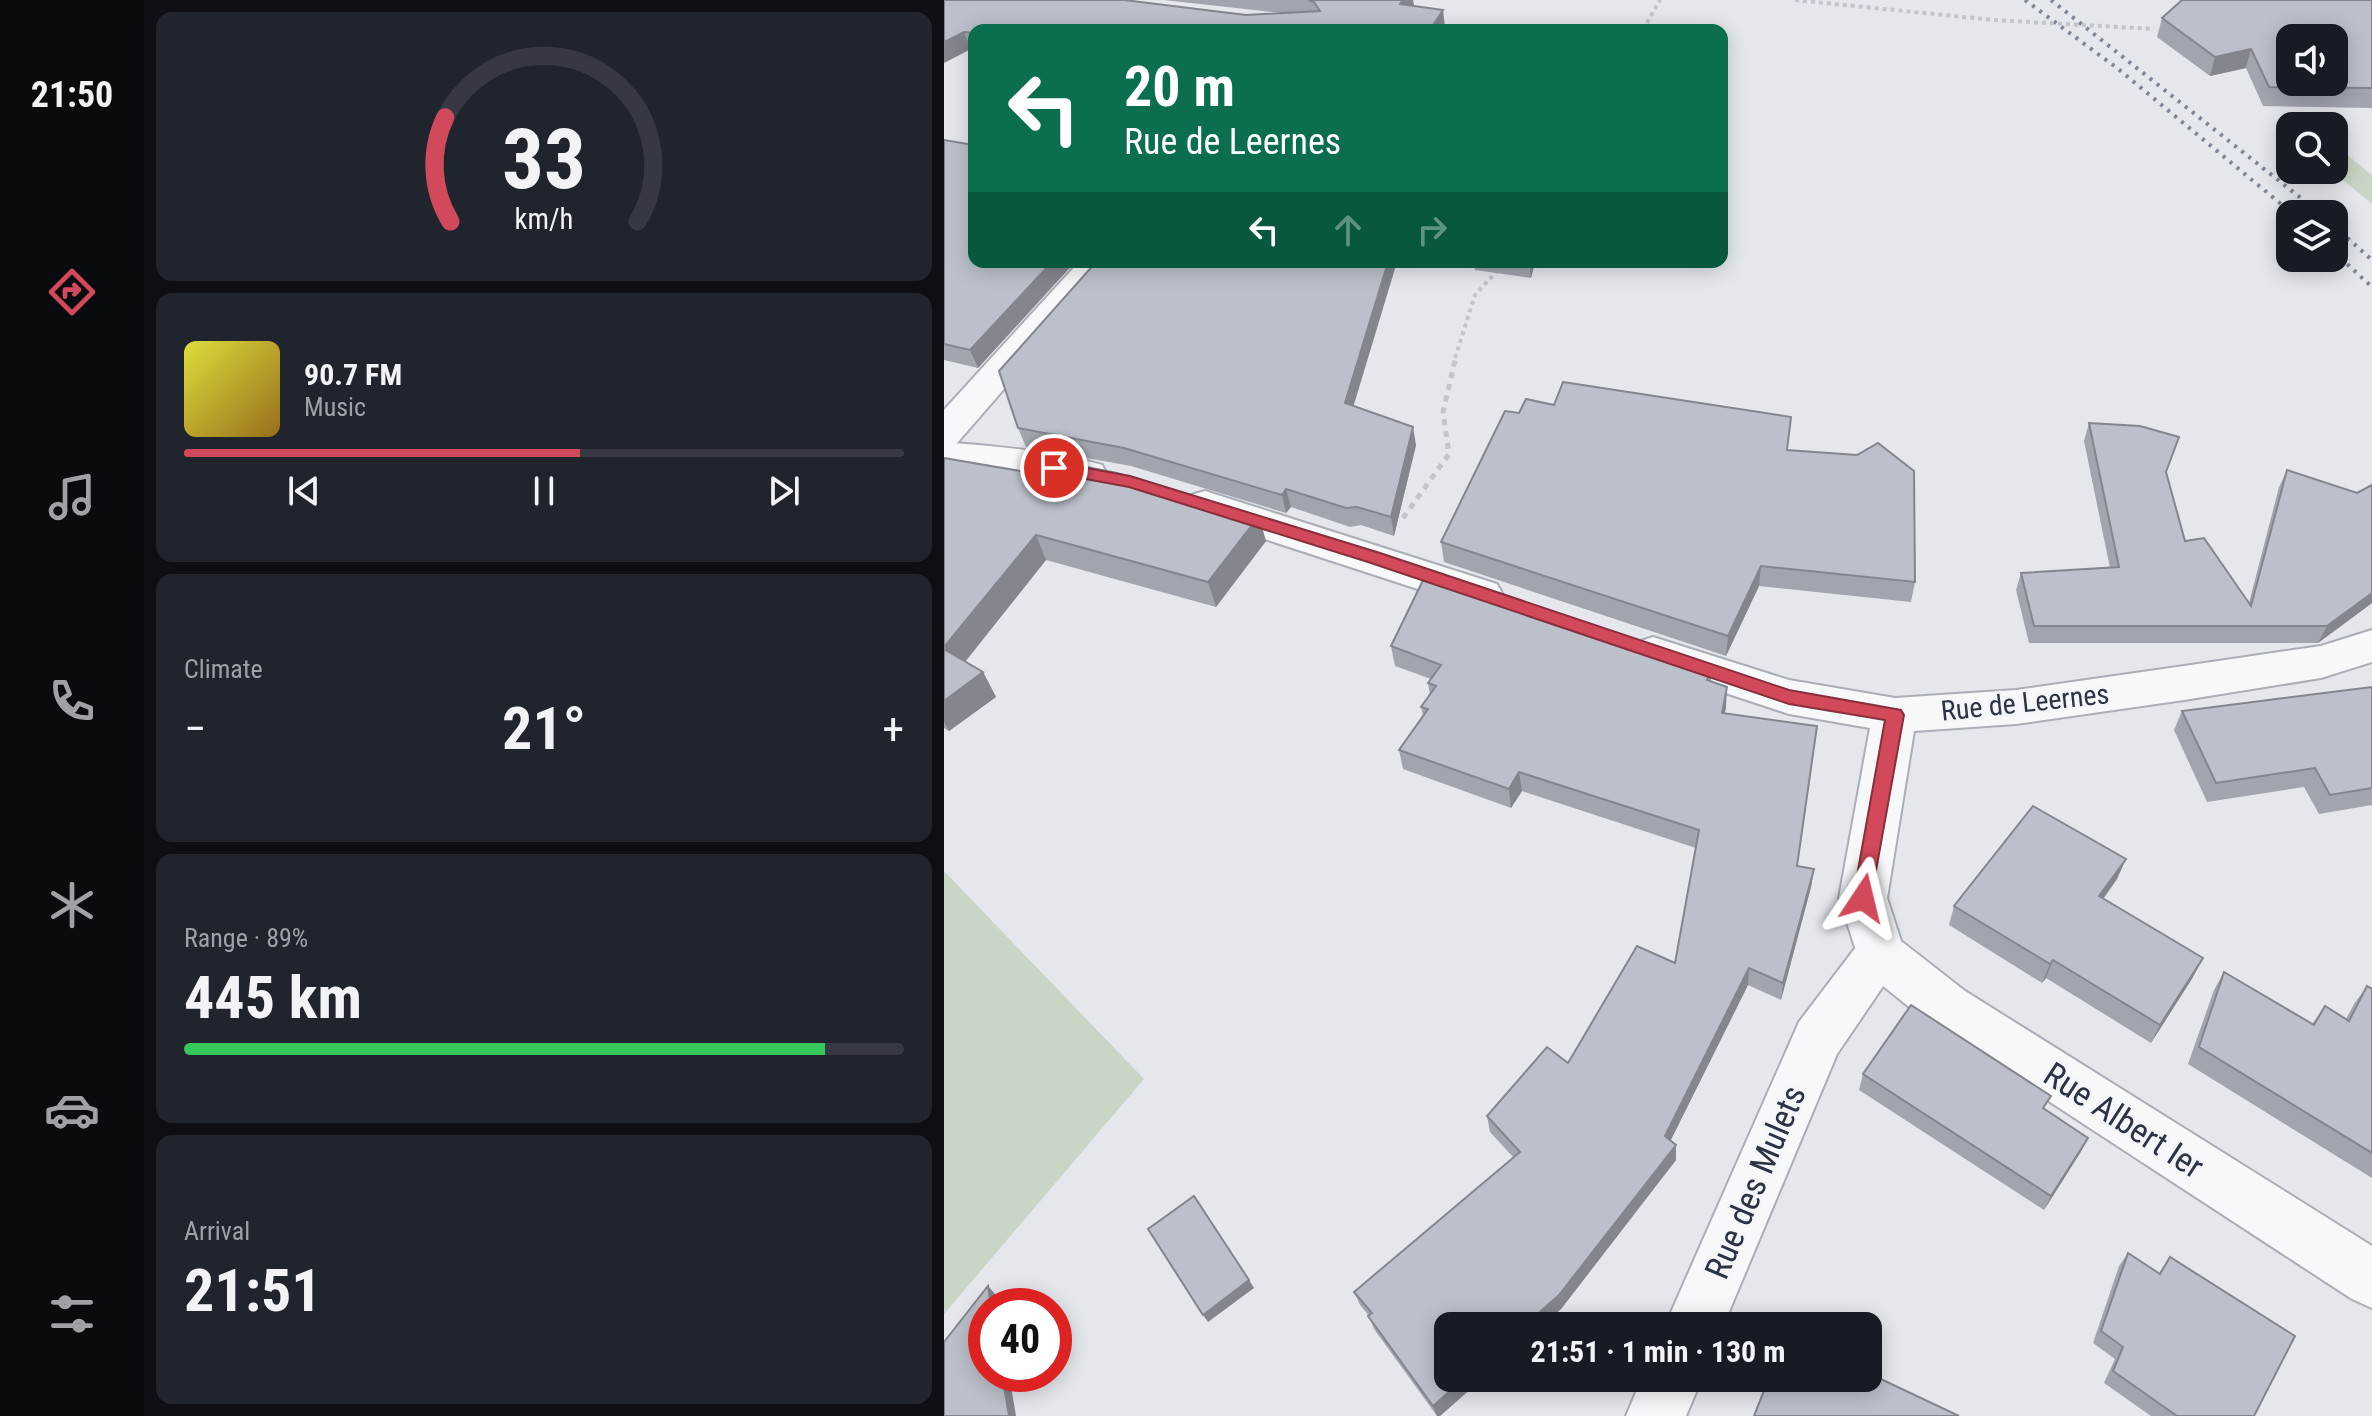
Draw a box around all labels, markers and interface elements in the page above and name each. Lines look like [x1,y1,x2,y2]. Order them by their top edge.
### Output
map controls [2276,24,2348,272]
button: sound [2276,24,2348,96]
text: 20 m [1124,54,1235,120]
icon: left [992,56,1096,160]
text: 21:50 [31,74,113,116]
text: 33 [502,111,586,208]
button: search [2276,112,2348,184]
text: Rue de Leernes [1124,121,1341,163]
button: layers [2276,200,2348,272]
text: km/h [515,203,573,237]
icon: left [1242,208,1286,252]
icon: ahead [1326,208,1370,252]
icon: right [1410,208,1454,252]
icon: directions [44,264,100,320]
text: 90.7 FM [304,357,402,392]
text: Music [304,392,366,422]
pin [1020,434,1088,502]
icon: arrive [1032,446,1076,490]
icon: music [44,469,100,525]
icon: previous [282,469,326,513]
icon: pause [522,469,566,513]
icon: next [762,469,806,513]
text: Climate [184,654,263,684]
icon: phone [44,673,100,729]
street label: Rue de Leernes [1939,677,2111,728]
text: 21° [502,693,586,764]
text: − [184,703,206,755]
text: + [882,703,904,755]
position arrow [1821,856,1905,940]
icon: climate [44,877,100,933]
text: Range · 89% [184,923,308,953]
text: 445 km [184,962,362,1033]
street label: Rue Albert Ier [2037,1054,2211,1186]
street label: Rue des Mulets [1696,1079,1814,1285]
icon: car [44,1082,100,1138]
text: Arrival [184,1216,250,1246]
text: 21:51 [184,1255,322,1326]
icon: filters [44,1286,100,1342]
speed limit sign: 40 [968,1288,1072,1392]
text: 21:51 · 1 min · 130 m [1531,1334,1785,1369]

